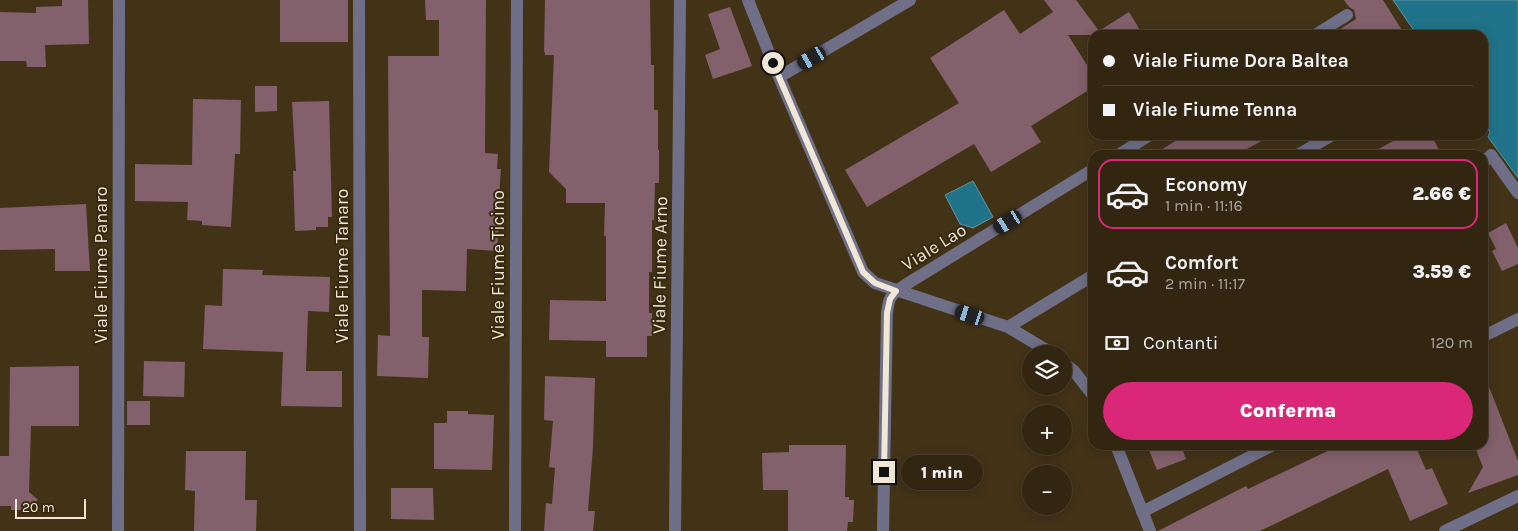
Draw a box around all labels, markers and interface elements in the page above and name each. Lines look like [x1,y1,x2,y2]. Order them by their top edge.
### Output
car [795,44,828,72]
text: Viale Fiume Dora Baltea [1133,50,1349,72]
route start [762,52,784,74]
text: Viale Fiume Tenna [1133,99,1297,121]
icon: car [1105,172,1150,217]
text: Economy [1165,174,1247,196]
text: 2.66 € [1412,183,1471,205]
street label: Viale Fiume Panaro [90,187,112,344]
street label: Viale Fiume Tanaro [331,189,353,343]
street label: Viale Fiume Ticino [487,190,509,340]
street label: Viale Fiume Arno [648,196,672,334]
text: 1 min · 11:16 [1165,196,1243,215]
car [991,208,1024,236]
street label: Viale Lao [898,219,970,275]
icon: car [1105,250,1150,295]
text: Comfort [1165,252,1239,274]
text: 3.59 € [1413,261,1471,283]
text: 2 min · 11:17 [1165,274,1245,293]
car [953,303,986,327]
icon: cash [1103,329,1131,357]
text: Contanti [1143,332,1218,354]
text: 120 m [1430,333,1473,352]
map controls [1022,345,1072,515]
button: layers [1022,345,1072,395]
button: Conferma [1103,382,1473,440]
button: + [1022,405,1072,455]
callout: 1 min [902,454,984,490]
route end [873,461,895,483]
text: 1 min [921,463,963,482]
button: − [1022,465,1072,515]
scale bar [15,496,86,519]
text: 20 m [22,499,55,516]

